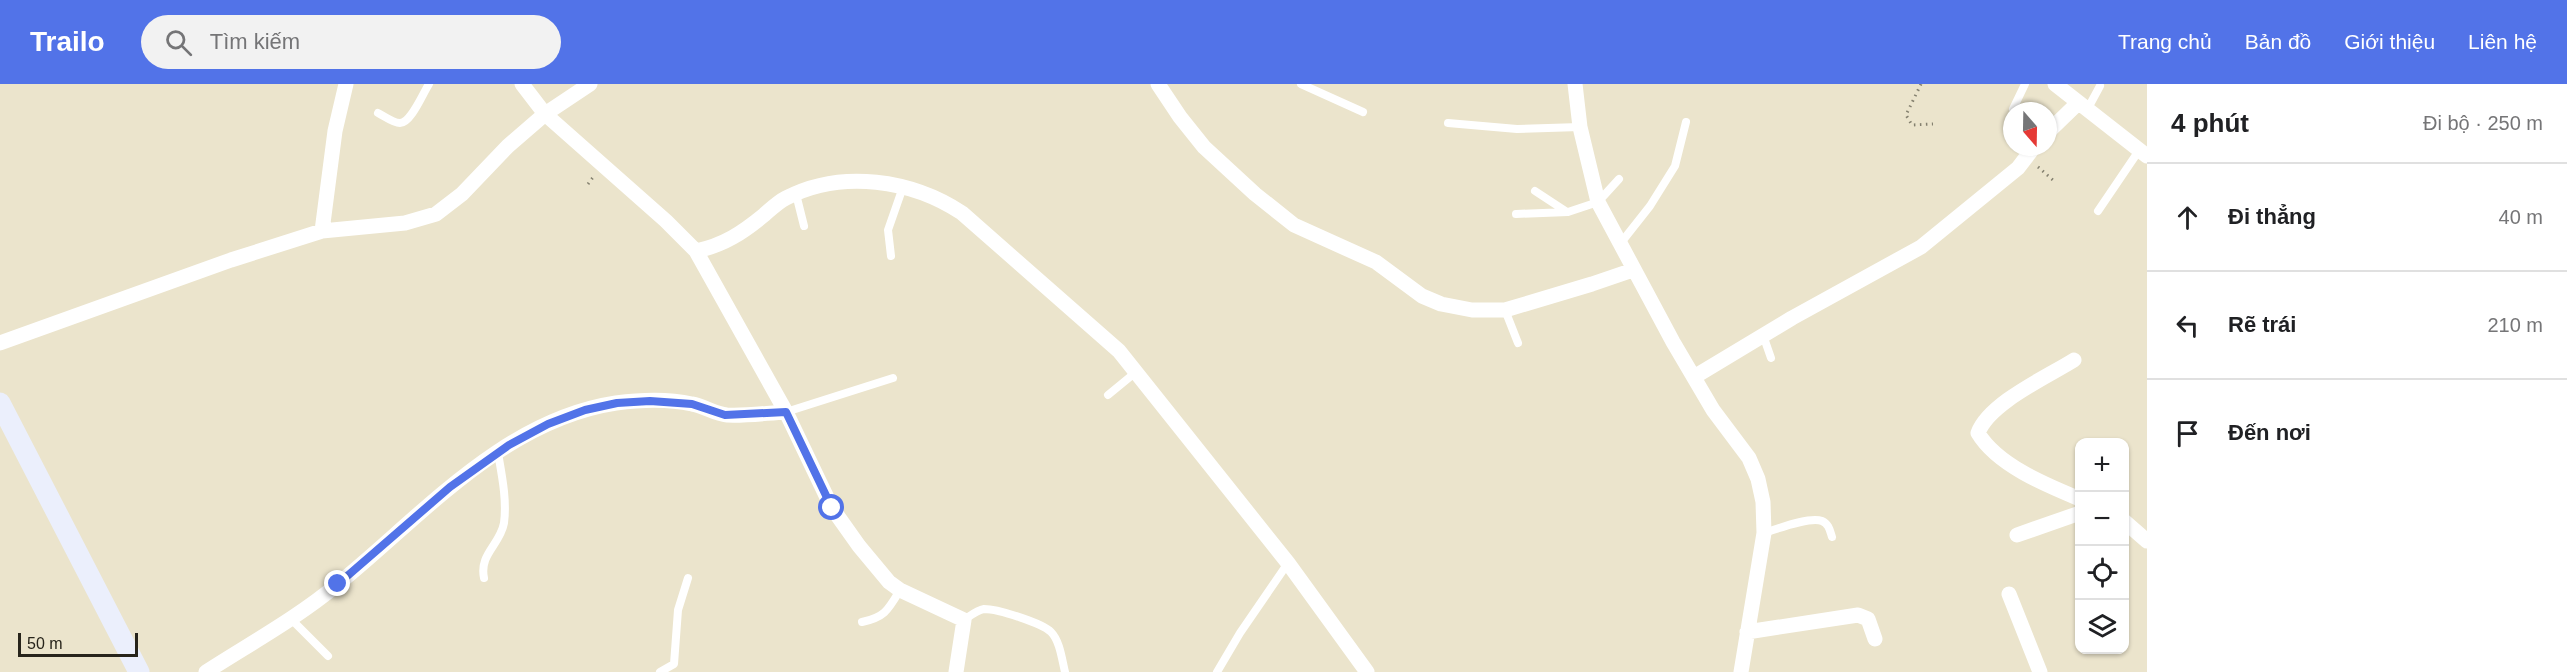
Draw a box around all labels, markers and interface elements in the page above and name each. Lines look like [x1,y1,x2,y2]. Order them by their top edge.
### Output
search box [141,15,561,69]
text: Trailo [30,26,105,57]
icon: search [162,26,195,59]
text: Tìm kiếm [210,29,300,54]
text: Trang chủ [2118,30,2212,53]
text: Bản đồ [2245,30,2311,53]
text: Giới thiệu [2344,30,2435,53]
text: Liên hệ [2468,30,2537,53]
north arrow [2003,102,2057,156]
text: 4 phút [2171,108,2249,138]
text: Đi bộ · 250 m [2423,112,2543,134]
icon: ahead [2171,201,2204,234]
text: Đi thẳng [2228,204,2316,229]
text: 40 m [2499,206,2543,228]
icon: left [2171,309,2204,342]
text: Rẽ trái [2228,312,2296,337]
text: 210 m [2487,314,2543,336]
icon: arrive [2171,417,2204,450]
text: Đến nơi [2228,420,2311,445]
map controls [2075,438,2129,654]
button: + [2075,438,2129,492]
button: − [2075,492,2129,546]
route start [818,494,844,520]
button: locate [2075,546,2129,600]
route end [324,570,350,596]
button: layers [2075,600,2129,654]
scale bar [18,630,138,658]
text: 50 m [27,635,63,652]

